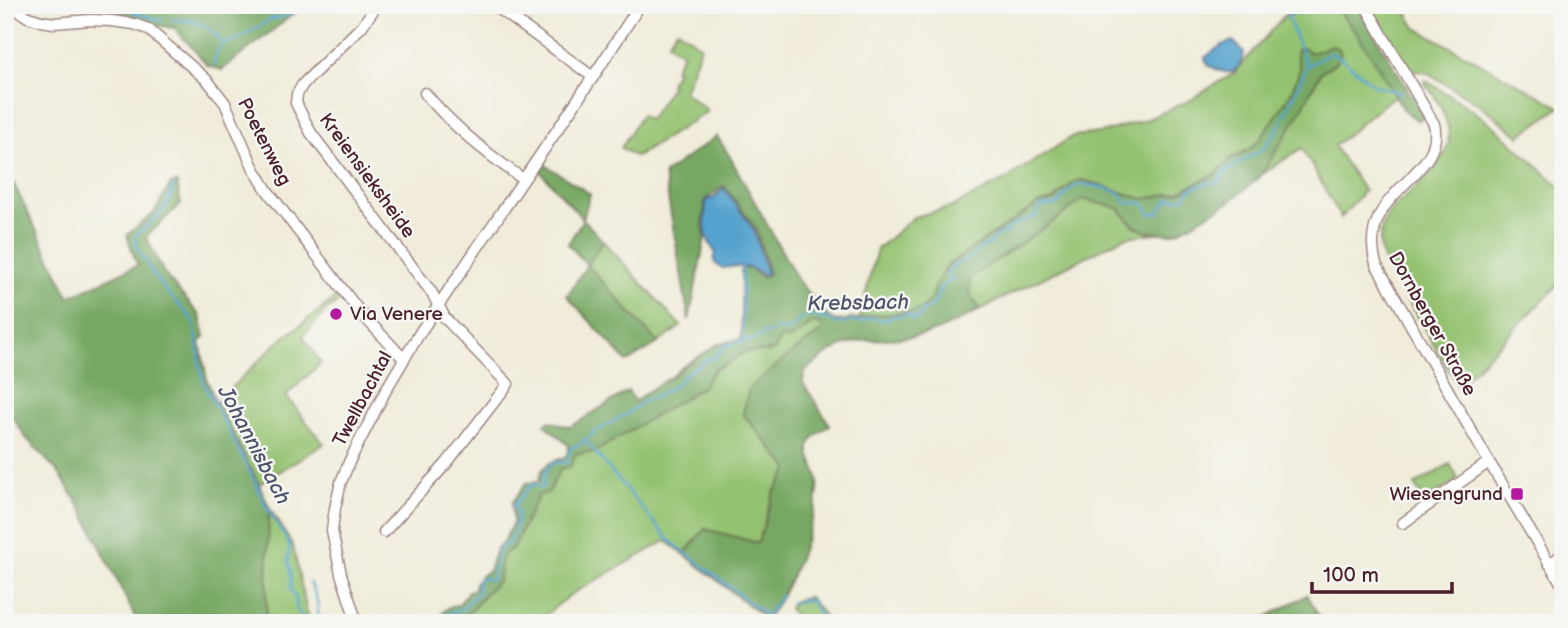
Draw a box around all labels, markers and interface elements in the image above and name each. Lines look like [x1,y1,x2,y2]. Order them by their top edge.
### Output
street label: Poetenweg [232,94,296,190]
street label: Kreiensieksheide [314,109,420,243]
street label: Dornberger Straße [1383,248,1481,400]
water label: Krebsbach [807,290,910,316]
place label: Via Venere [350,303,443,326]
marker: Via Venere [328,306,344,322]
street label: Twellbachtal [328,348,398,450]
water label: Johannisbach [212,380,296,509]
place label: Wiesengrund [1389,483,1503,506]
marker: Wiesengrund [1509,486,1525,502]
scale bar [1312,551,1452,595]
text: 100 m [1323,563,1379,588]

